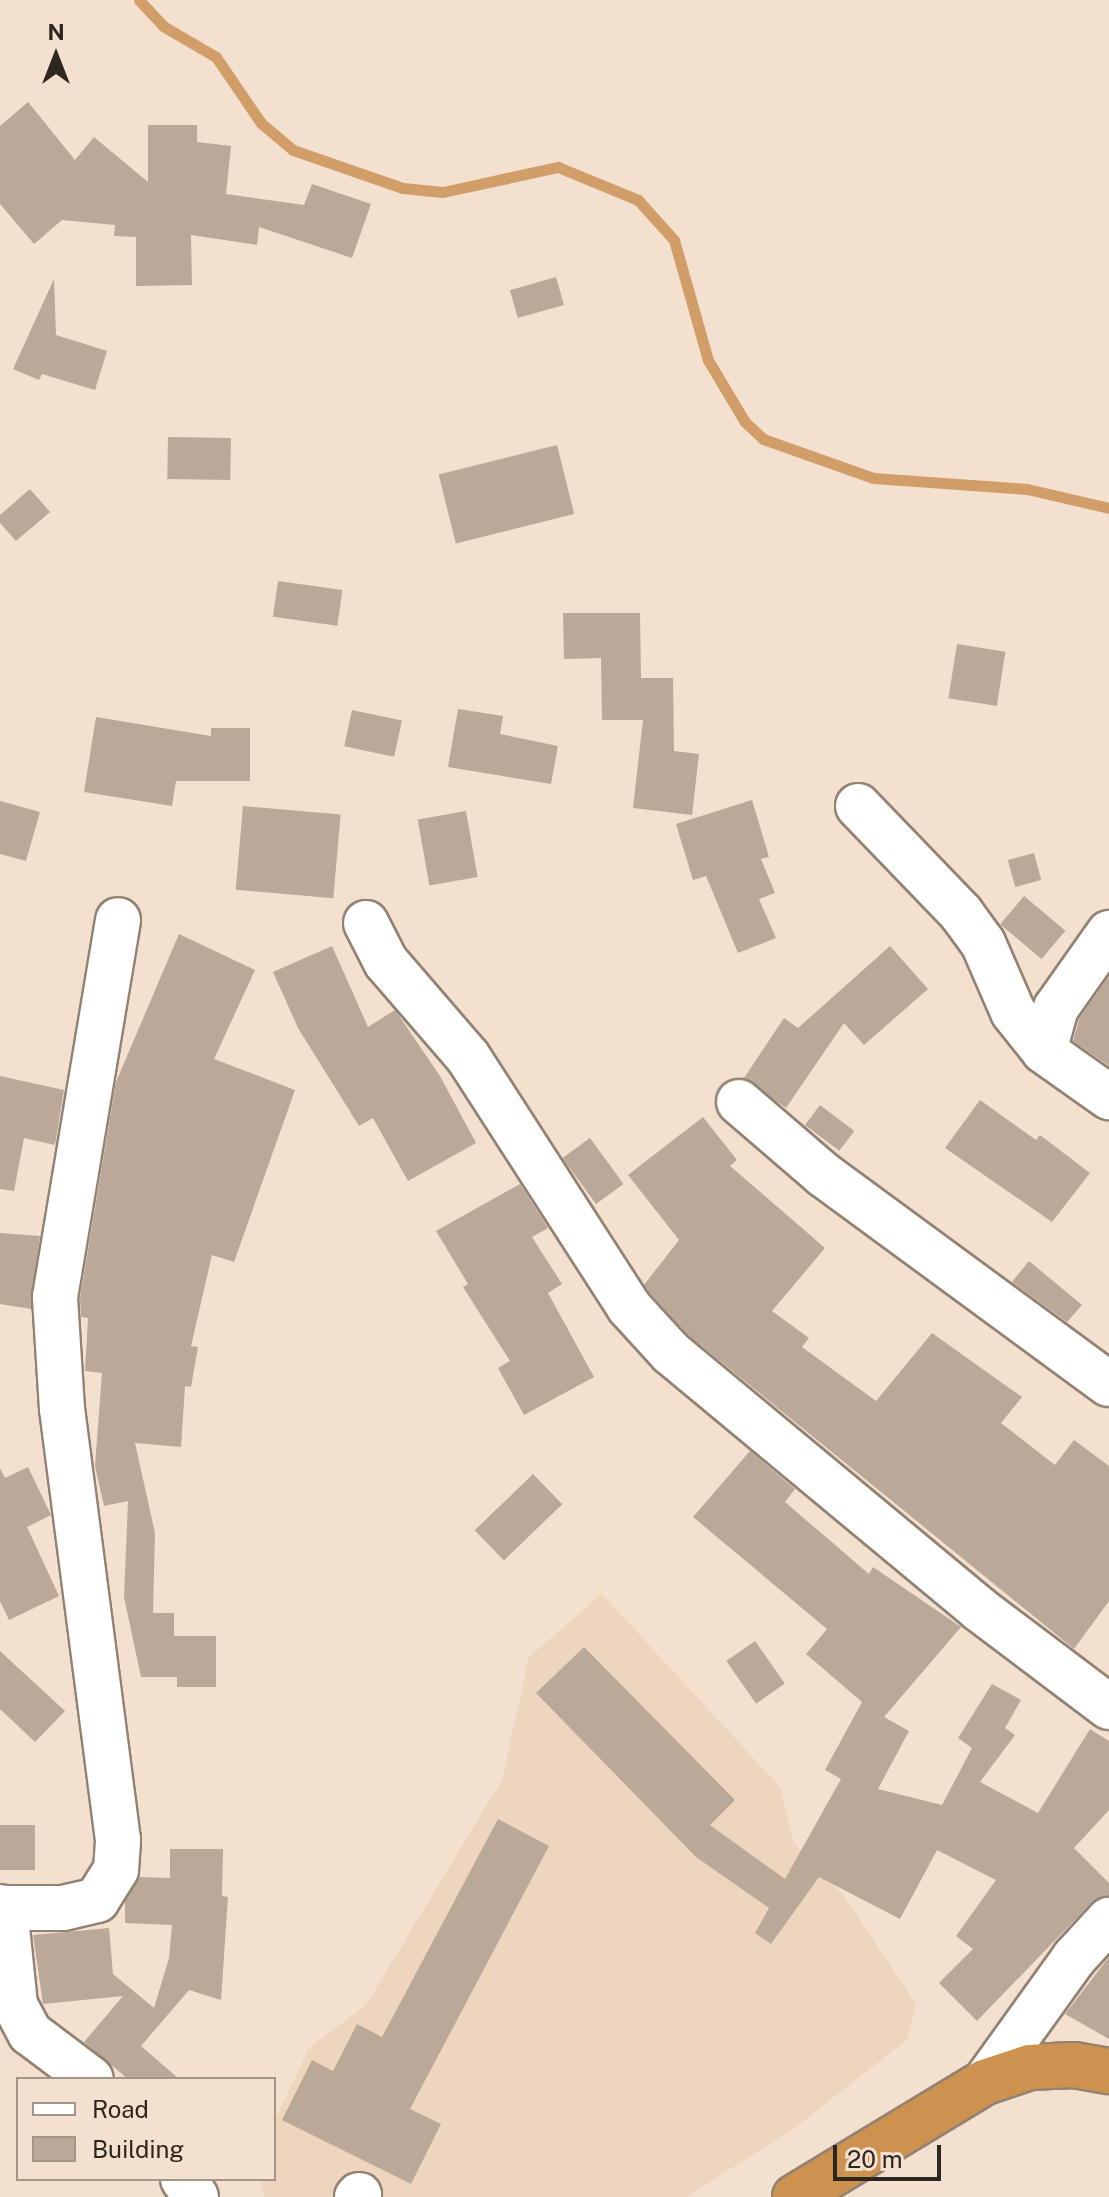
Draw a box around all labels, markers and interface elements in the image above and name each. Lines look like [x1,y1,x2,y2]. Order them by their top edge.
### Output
north arrow [16,16,96,96]
text: N [47,19,65,45]
legend [16,2077,276,2181]
text: Road [92,2095,149,2123]
scale bar [837,2129,945,2179]
text: Building [92,2135,184,2163]
text: 20 m [847,2145,903,2173]

